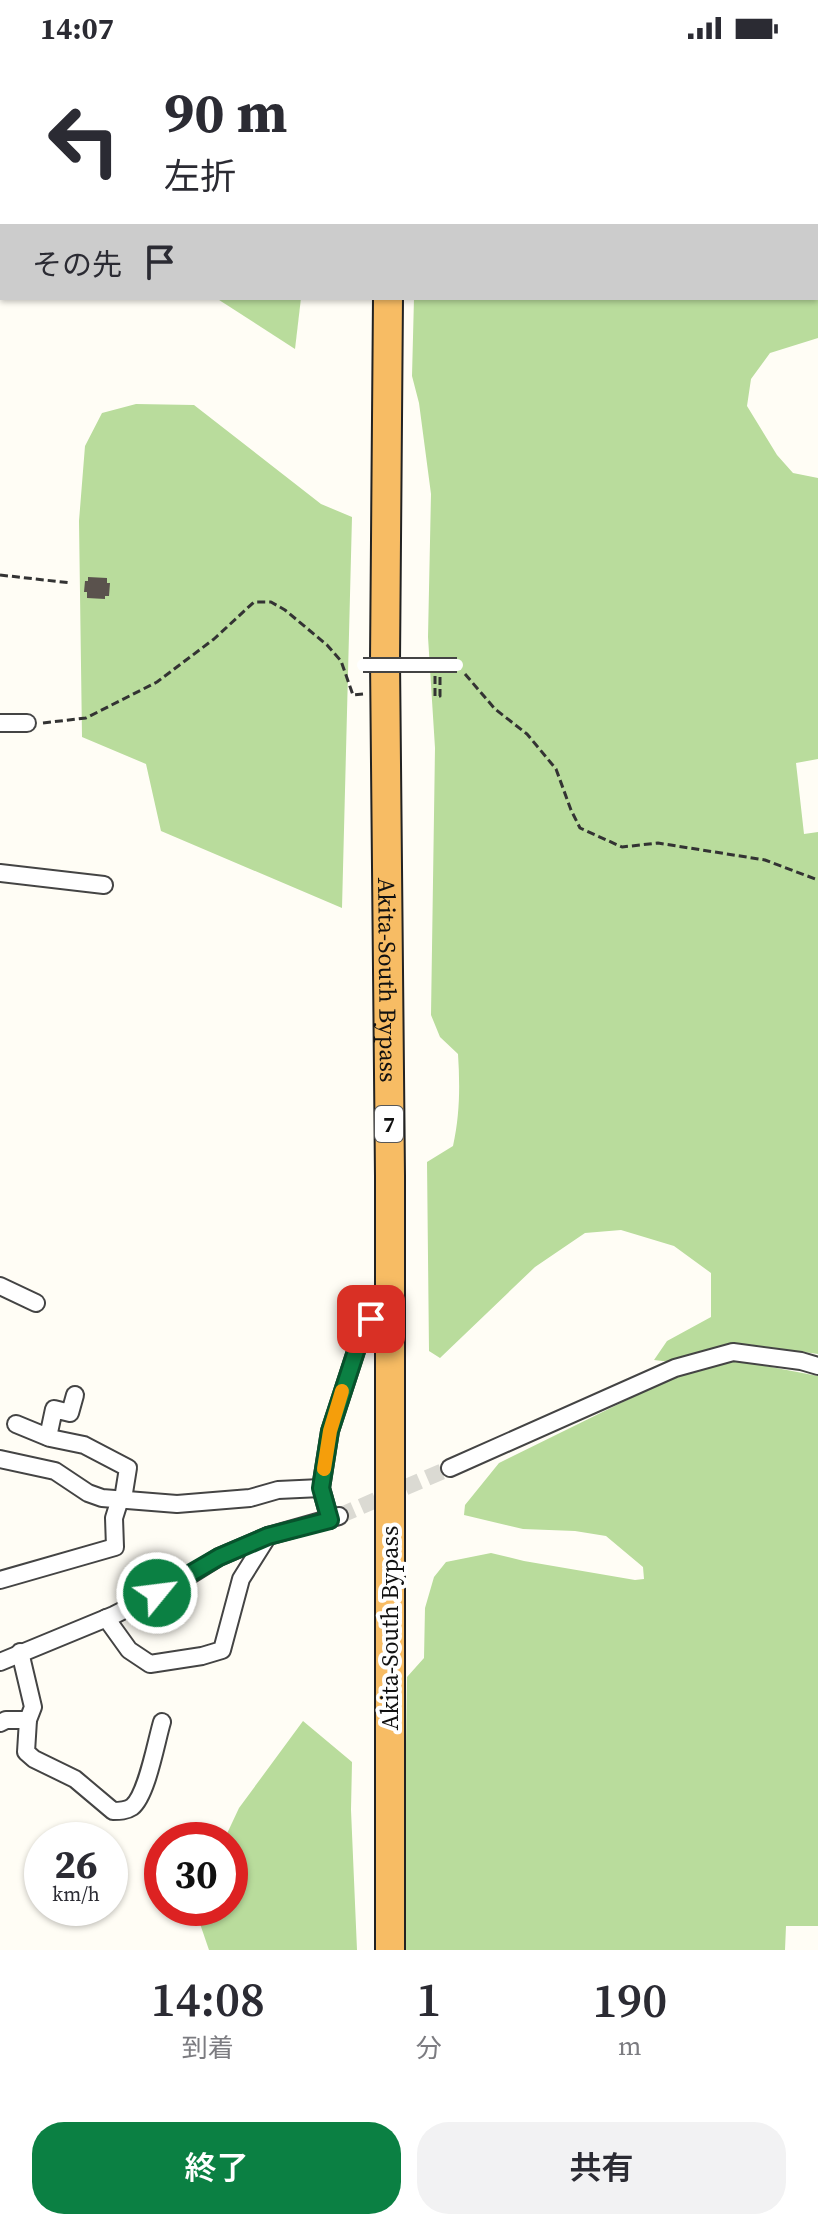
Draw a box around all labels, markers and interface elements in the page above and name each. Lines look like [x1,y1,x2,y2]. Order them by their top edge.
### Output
text: 14:07 [40,8,114,49]
text: 90 m [164,74,287,151]
icon: left [32,88,136,192]
text: 左折 [164,152,236,201]
icon: arrive [138,240,182,284]
text: その先 [32,244,122,285]
street label: Akita-South Bypass [371,877,406,1083]
road number: 7 [375,1106,403,1142]
pin [337,1285,405,1353]
icon: arrive [349,1297,393,1341]
street label: Akita-South Bypass [373,1526,406,1730]
position arrow [115,1551,199,1635]
speed limit sign: 30 [144,1822,248,1926]
text: 26 [54,1837,98,1891]
text: km/h [52,1880,100,1908]
text: 14:08 [151,1966,265,2032]
text: 1 [416,1966,441,2032]
text: 190 [592,1967,667,2033]
text: m [618,2028,642,2064]
text: 到着 [182,2030,234,2066]
text: 分 [416,2030,442,2066]
button: 終了 [32,2122,401,2214]
button: 共有 [417,2122,786,2214]

